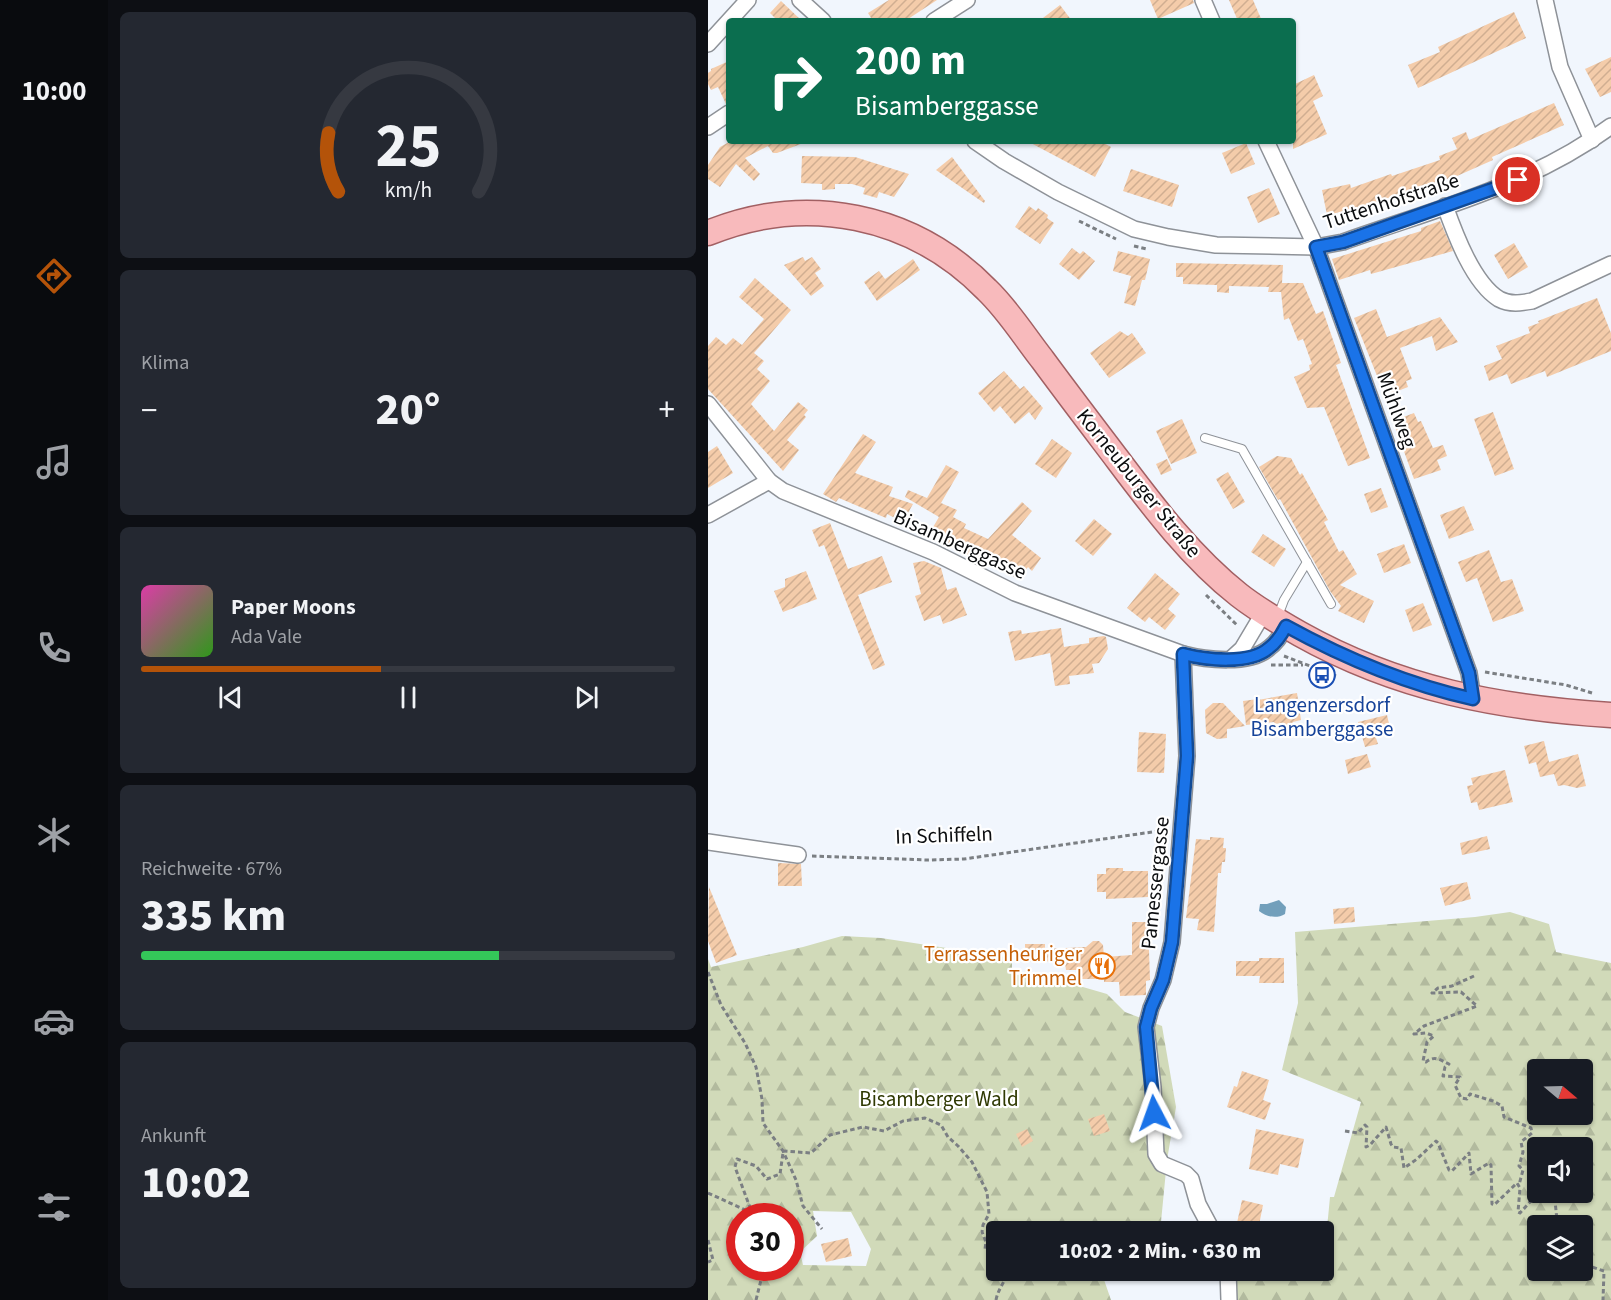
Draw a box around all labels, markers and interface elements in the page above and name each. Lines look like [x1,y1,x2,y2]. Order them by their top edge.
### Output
text: 200 m [855,31,966,91]
icon: right [756,42,834,120]
text: 10:00 [21,72,87,111]
text: Bisamberggasse [855,87,1039,126]
text: 25 [375,102,441,191]
pin [1492,154,1543,205]
icon: arrive [1501,163,1534,196]
street label: Tuttenhofstraße [1319,165,1463,237]
text: km/h [384,175,432,206]
icon: directions [33,255,75,297]
text: Klima [141,349,189,377]
street label: Mühlweg [1369,368,1425,453]
text: 20° [376,378,440,442]
text: − [141,387,157,434]
text: + [659,387,675,434]
street label: Korneuburger Straße [1069,402,1209,564]
icon: music [33,441,75,483]
street label: Bisamberggasse [889,501,1031,587]
text: Paper Moons [231,591,356,623]
text: Ada Vale [231,623,302,651]
icon: phone [33,627,75,669]
bus stop icon: Langenzersdorf Bisamberggasse [1307,660,1337,690]
icon: previous [214,681,247,714]
icon: pause [392,681,425,714]
icon: next [570,681,603,714]
place label: Langenzersdorf Bisamberggasse [1251,690,1393,744]
icon: climate [33,814,75,856]
street label: Pamessergasse [1133,815,1177,951]
street label: In Schiffeln [895,818,993,852]
text: Reichweite · 67% [141,855,282,883]
text: 335 km [141,884,286,948]
place label: Terrassenheuriger Trimmel [924,939,1083,993]
restaurant icon: Terrassenheuriger Trimmel [1087,951,1117,981]
icon: car [33,1000,75,1042]
north arrow [1527,1059,1593,1125]
map controls [1527,1059,1593,1281]
position arrow [1122,1081,1186,1145]
park label: Bisamberger Wald [859,1084,1019,1114]
text: Ankunft [141,1122,206,1150]
button: sound [1527,1137,1593,1203]
text: 10:02 [141,1151,251,1215]
icon: filters [33,1186,75,1228]
speed limit sign: 30 [726,1203,804,1281]
button: layers [1527,1215,1593,1281]
text: 10:02 · 2 Min. · 630 m [1059,1235,1261,1267]

